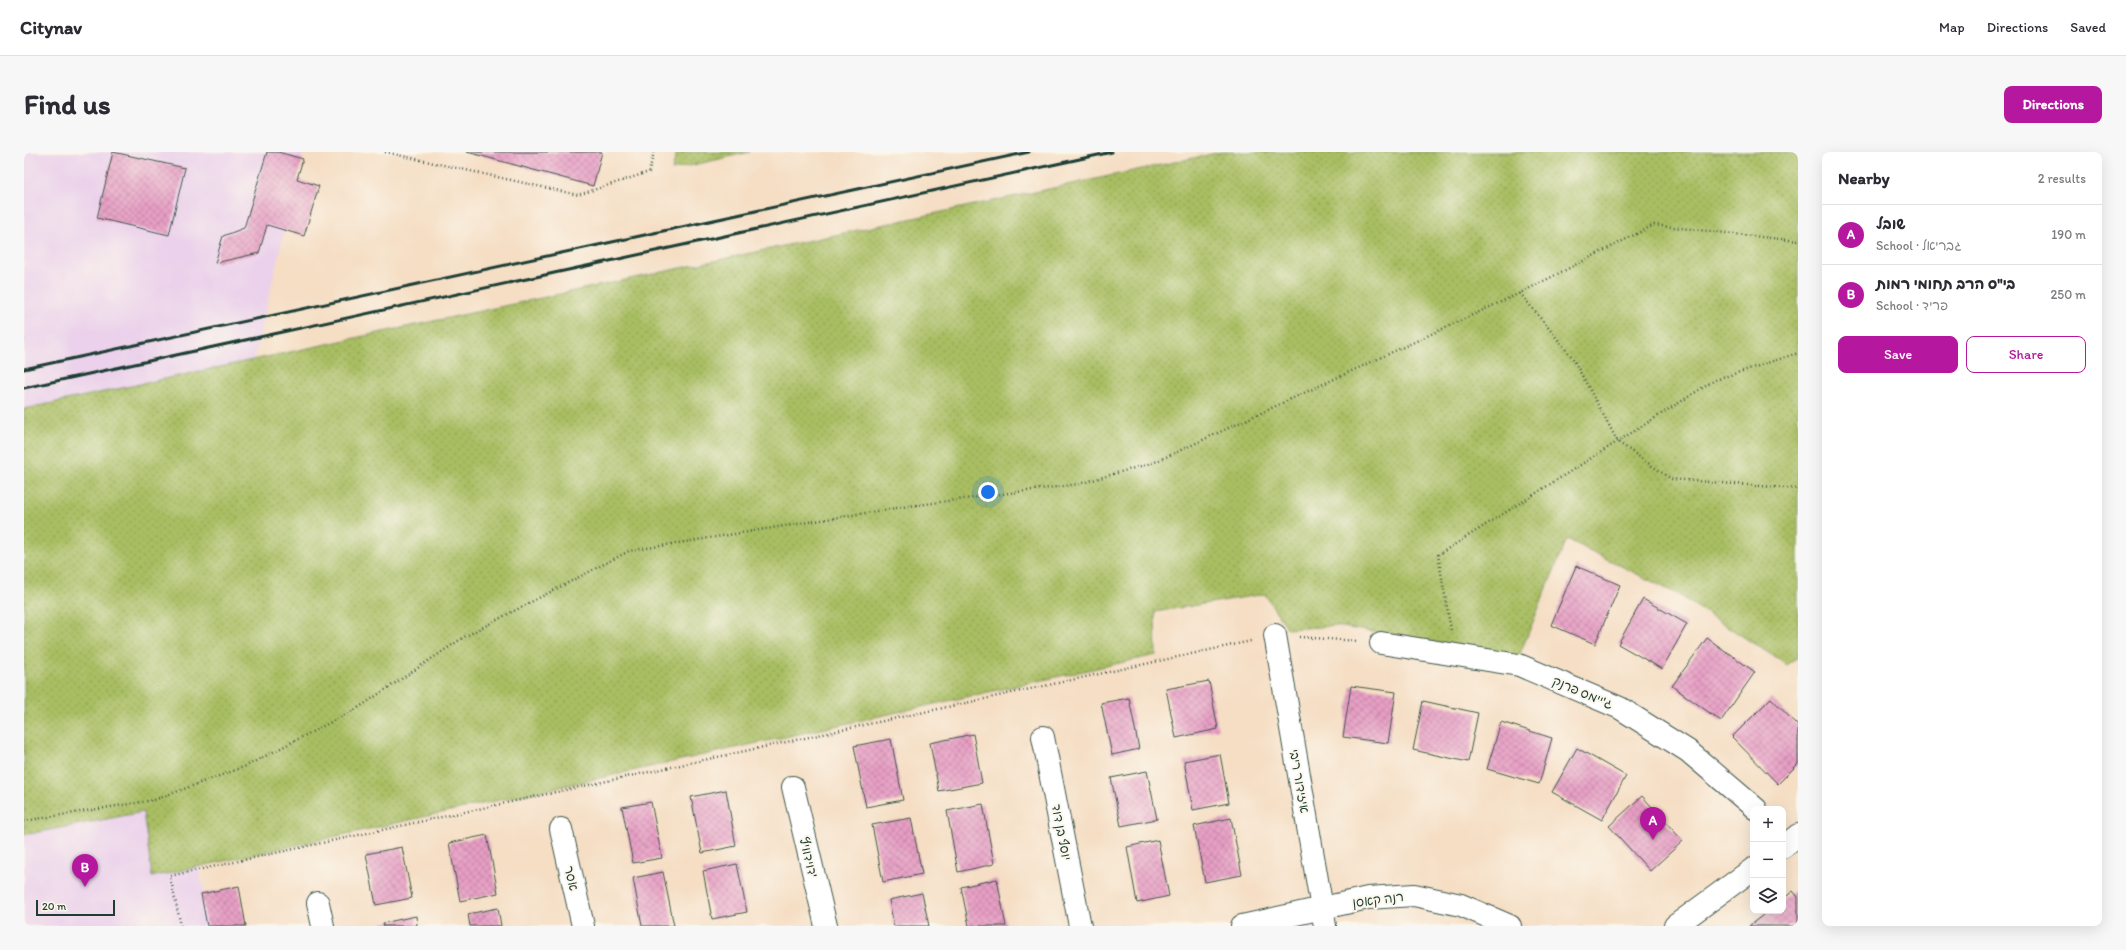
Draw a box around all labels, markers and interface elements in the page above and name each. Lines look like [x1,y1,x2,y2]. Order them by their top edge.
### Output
text: Citynav [20,16,82,39]
text: Map [1939,19,1965,36]
text: Directions [1987,19,2048,36]
text: Saved [2070,19,2106,36]
button: Directions [2004,86,2102,123]
text: Find us [24,87,111,121]
text: Nearby [1838,168,1890,188]
text: 2 results [2038,171,2086,186]
text: שובל [1876,215,1906,233]
text: A [1847,227,1855,242]
text: 190 m [2051,227,2086,242]
text: School · גבריאל [1876,238,1961,253]
text: בי"ס הרב תחומי רמות [1876,275,2015,293]
text: B [1847,287,1855,302]
text: 250 m [2050,287,2086,302]
text: School · פריד [1876,298,1948,313]
button: Save [1838,336,1958,373]
button: Share [1966,336,2086,373]
your location [978,482,998,502]
street label: ג'יימס פרנק [1550,673,1615,712]
street label: איזידור ריבי [1287,748,1313,814]
street label: יוסף בן דוד [1049,803,1074,862]
map controls [1750,806,1786,914]
button: + [1750,806,1786,842]
pin: A [1640,807,1666,840]
street label: דוידוויץ' [797,835,820,879]
button: − [1750,842,1786,878]
pin: B [72,854,98,887]
street label: אסר [561,864,582,892]
button: layers [1750,878,1786,914]
street label: רנה קאסן [1351,889,1405,911]
scale bar [36,898,115,917]
text: 20 m [42,900,66,913]

